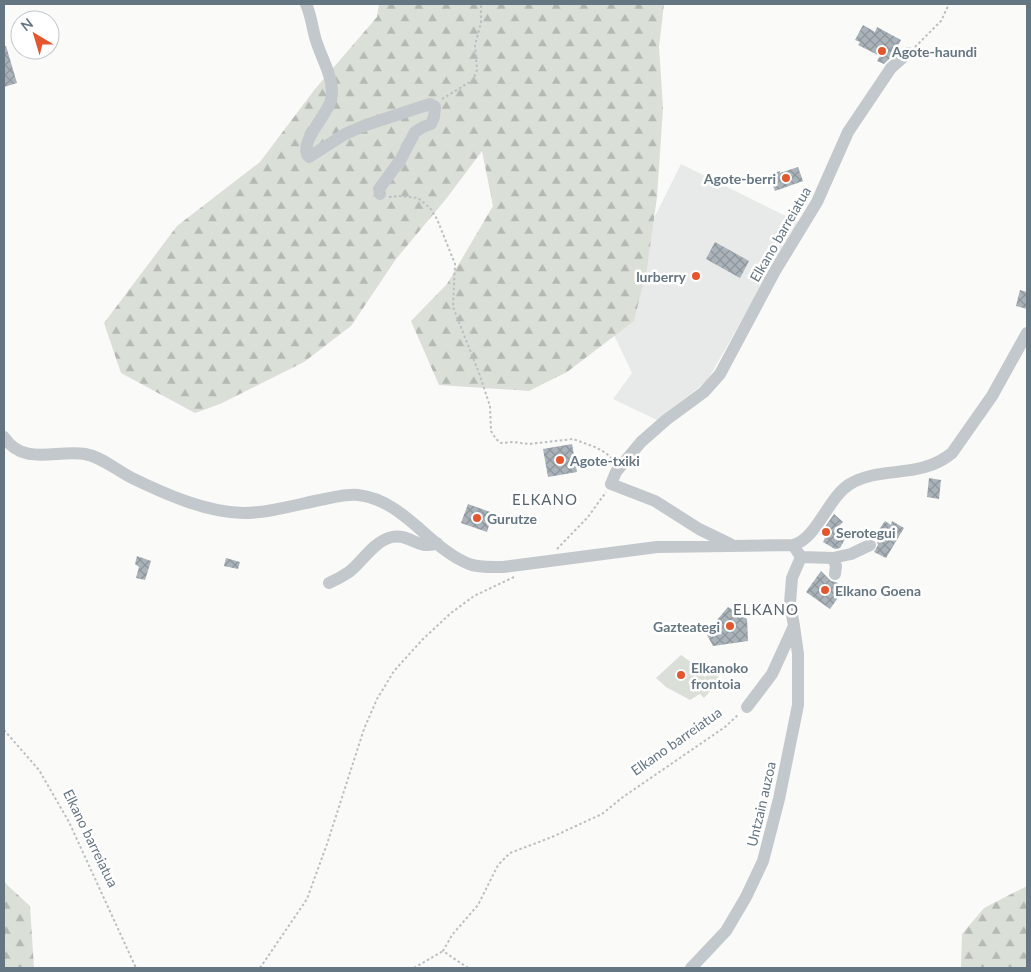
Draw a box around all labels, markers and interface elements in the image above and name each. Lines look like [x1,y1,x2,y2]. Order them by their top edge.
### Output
north arrow [10,10,60,60]
text: N [17,14,36,34]
place label: Agote-haundi [891,43,977,60]
marker: Agote-haundi [876,45,888,57]
place label: Agote-berri [703,170,776,187]
marker: Agote-berri [780,172,792,184]
street label: Elkano barreiatua [746,183,814,285]
place label: lurberry [636,268,687,285]
marker: lurberry [690,270,702,282]
place label: Agote-txiki [569,452,640,469]
marker: Agote-txiki [554,454,566,466]
district label: ELKANO [512,490,578,508]
place label: Gurutze [487,510,538,527]
marker: Gurutze [471,512,483,524]
place label: Serotegui [836,524,896,541]
marker: Serotegui [820,526,832,538]
place label: Elkano Goena [835,582,921,599]
marker: Elkano Goena [819,584,831,596]
district label: ELKANO [733,600,799,618]
place label: Gazteategi [653,618,720,635]
marker: Gazteategi [724,620,736,632]
place label: Elkanoko frontoia [691,659,748,692]
marker: Elkanoko frontoia [675,669,687,681]
street label: Elkano barreiatua [627,703,725,779]
street label: Untzain auzoa [743,760,779,848]
street label: Elkano barreiatua [60,786,122,890]

